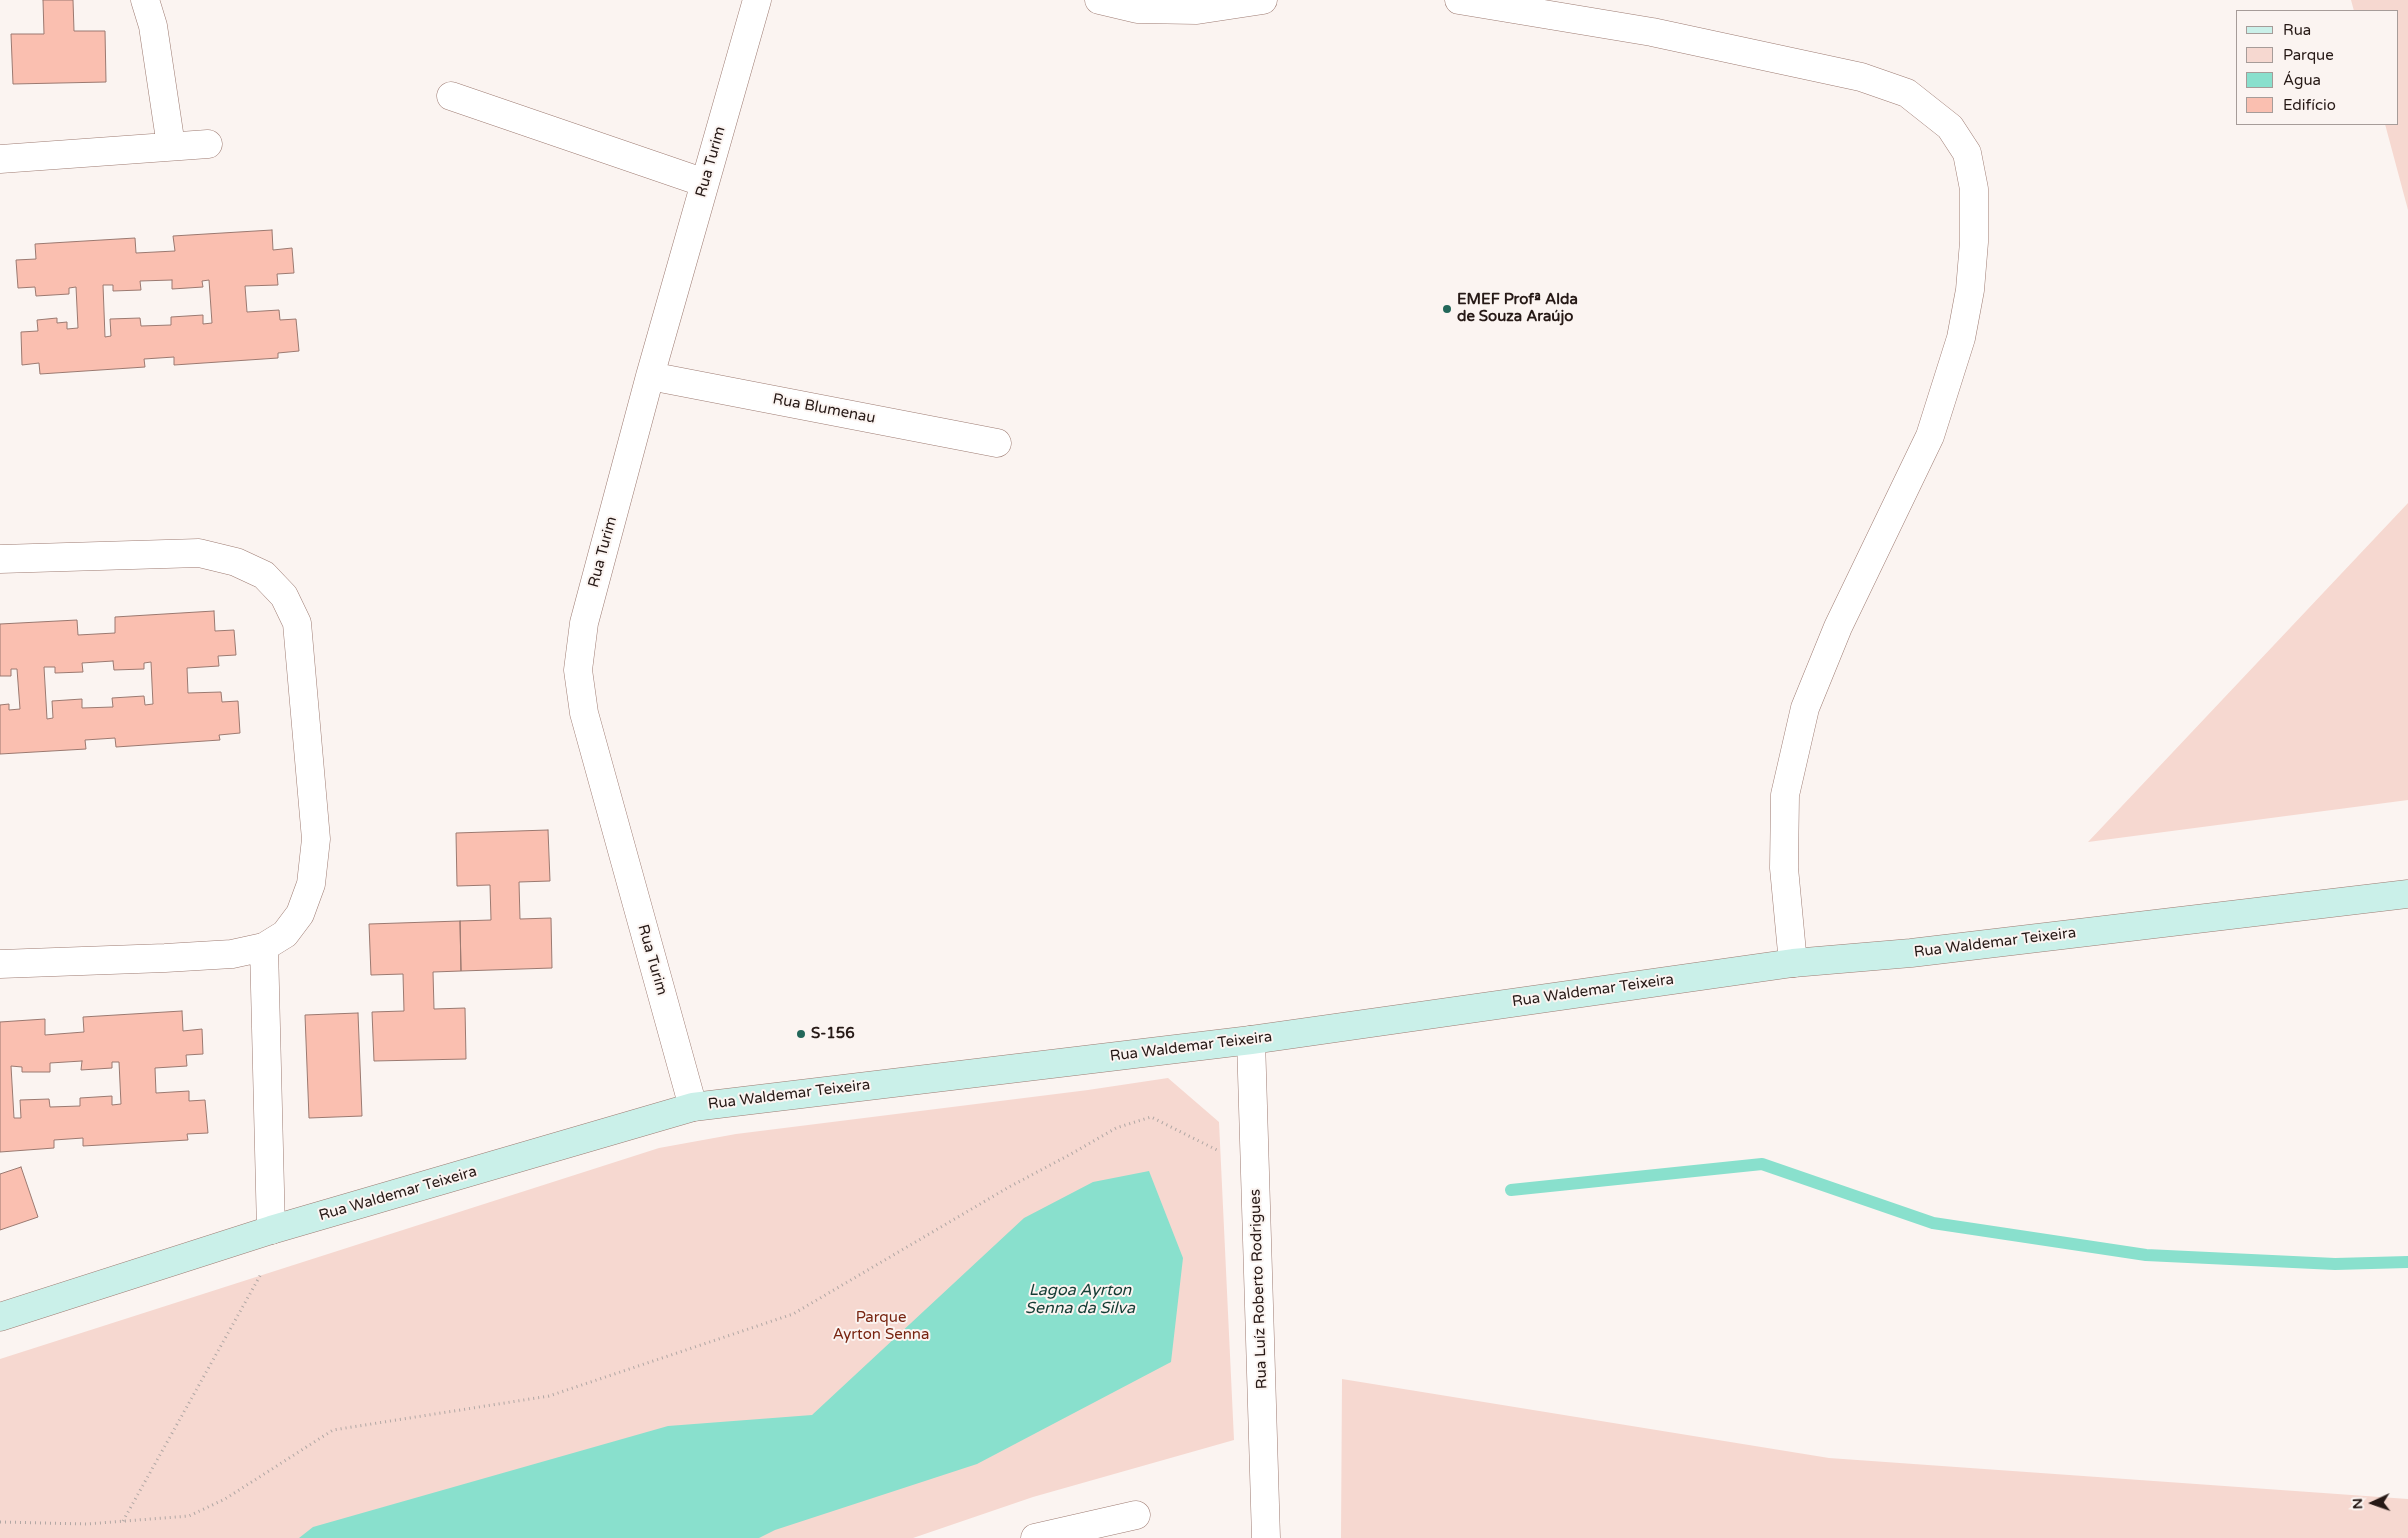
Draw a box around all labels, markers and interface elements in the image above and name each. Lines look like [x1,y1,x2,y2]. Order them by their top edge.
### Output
legend [2236,10,2398,125]
text: Rua [2283,21,2311,39]
text: Parque [2283,46,2334,64]
text: Água [2283,71,2321,89]
text: Edifício [2283,96,2336,114]
street label: Rua Turim [692,125,730,199]
place label: EMEF Profª Alda de Souza Araújo [1457,291,1578,326]
marker: EMEF Profª Alda de Souza Araújo [1441,303,1453,315]
street label: Rua Blumenau [771,390,877,428]
street label: Rua Turim [585,515,621,589]
street label: Rua Turim [633,923,671,997]
street label: Rua Waldemar Teixeira [1913,924,2077,962]
street label: Rua Waldemar Teixeira [1511,971,1675,1011]
place label: S-156 [811,1025,855,1043]
marker: S-156 [795,1028,807,1040]
street label: Rua Waldemar Teixeira [1109,1028,1273,1066]
street label: Rua Waldemar Teixeira [707,1076,871,1114]
street label: Rua Waldemar Teixeira [317,1163,479,1225]
street label: Rua Luíz Roberto Rodrigues [1247,1189,1271,1389]
water label: Lagoa Ayrton Senna da Silva [1025,1281,1135,1319]
park label: Parque Ayrton Senna [833,1309,929,1344]
north arrow [2348,1478,2398,1528]
text: N [2349,1498,2366,1510]

